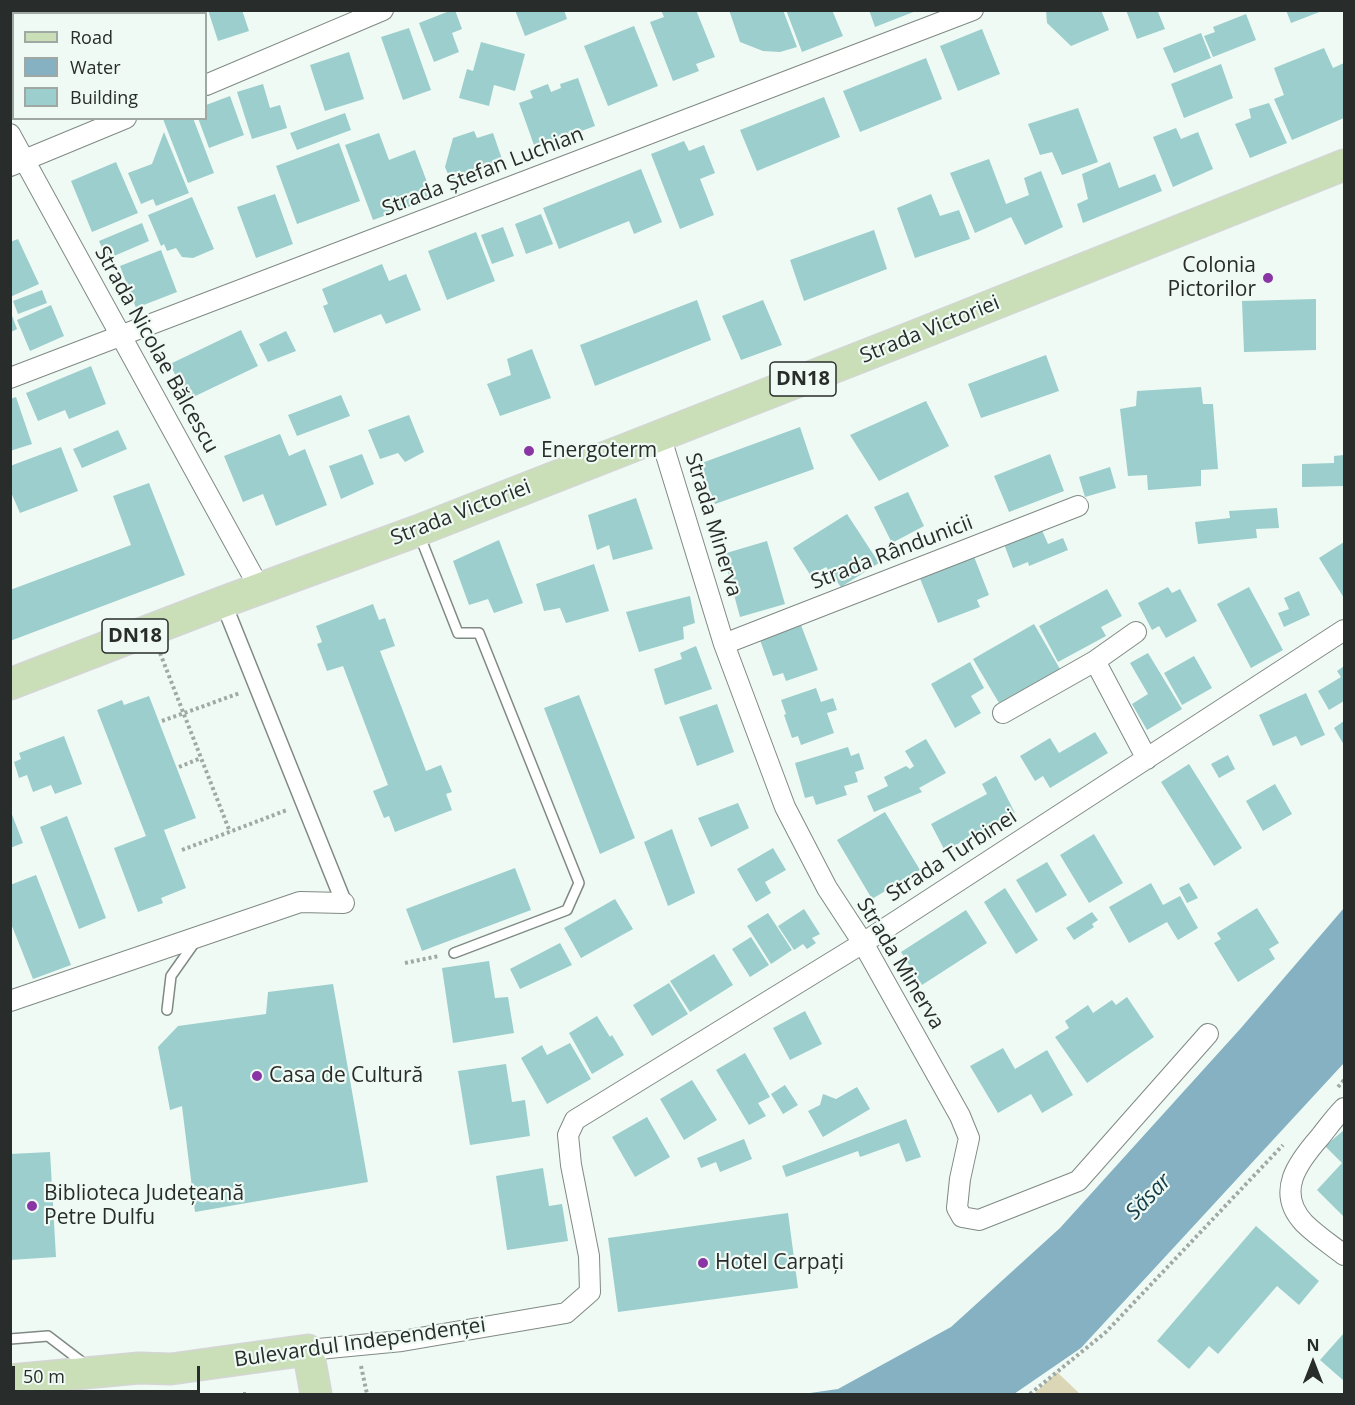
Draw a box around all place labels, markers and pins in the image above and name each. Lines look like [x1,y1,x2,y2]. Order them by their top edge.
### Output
place label: Colonia Pictorilor [1167,253,1256,303]
marker: Colonia Pictorilor [1261,271,1275,285]
place label: Energoterm [541,438,657,464]
marker: Energoterm [522,444,536,458]
place label: Casa de Cultură [269,1063,423,1089]
marker: Casa de Cultură [250,1069,264,1083]
place label: Biblioteca Județeană Petre Dulfu [44,1181,244,1231]
marker: Biblioteca Județeană Petre Dulfu [25,1199,39,1213]
place label: Hotel Carpați [715,1250,844,1276]
marker: Hotel Carpați [696,1256,710,1270]

